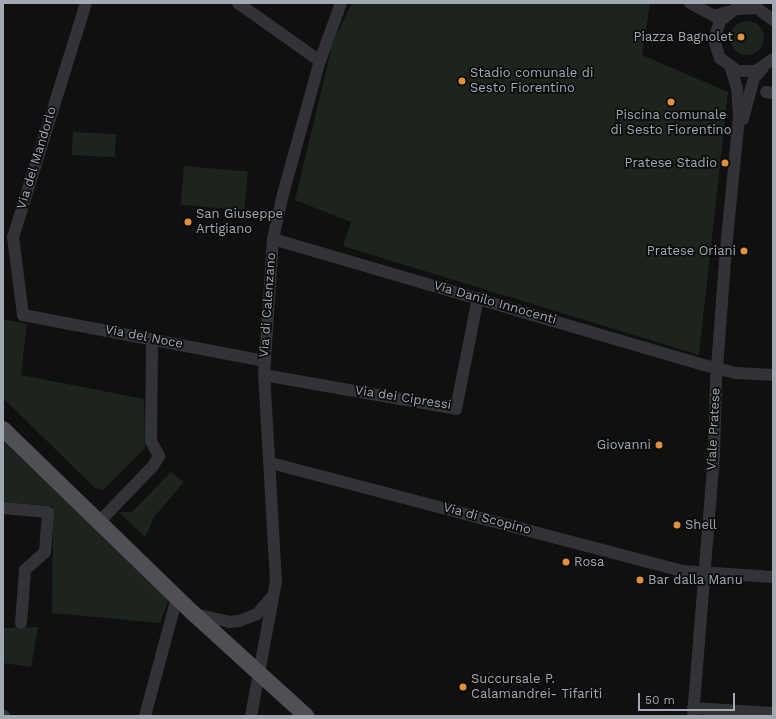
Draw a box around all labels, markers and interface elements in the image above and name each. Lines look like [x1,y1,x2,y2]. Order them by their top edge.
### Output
place label: Piazza Bagnolet [633,29,733,45]
marker: Piazza Bagnolet [736,32,746,42]
place label: Stadio comunale di Sesto Fiorentino [470,66,593,97]
marker: Stadio comunale di Sesto Fiorentino [457,76,467,86]
marker: Piscina comunale di Sesto Fiorentino [666,97,676,107]
street label: Via del Mandorlo [14,104,60,212]
place label: Piscina comunale di Sesto Fiorentino [611,108,731,139]
place label: Pratese Stadio [625,155,717,171]
marker: Pratese Stadio [720,158,730,168]
place label: San Giuseppe Artigiano [196,207,283,238]
marker: San Giuseppe Artigiano [183,217,193,227]
place label: Pratese Oriani [647,243,736,259]
marker: Pratese Oriani [739,246,749,256]
street label: Via di Calenzano [257,252,279,358]
street label: Via Danilo Innocenti [432,278,558,328]
street label: Via del Noce [103,322,185,352]
street label: Via dei Cipressi [354,383,452,413]
street label: Viale Pratese [704,387,724,471]
place label: Giovanni [597,437,651,453]
marker: Giovanni [654,440,664,450]
street label: Via di Scopino [441,500,533,538]
place label: Shell [685,517,717,533]
marker: Shell [672,520,682,530]
place label: Rosa [574,554,604,570]
marker: Rosa [561,557,571,567]
place label: Bar dalla Manu [648,572,743,588]
marker: Bar dalla Manu [635,575,645,585]
place label: Succursale P. Calamandrei- Tifariti [471,672,603,703]
marker: Succursale P. Calamandrei- Tifariti [458,682,468,692]
scale bar [640,685,737,711]
text: 50 m [645,693,675,707]

